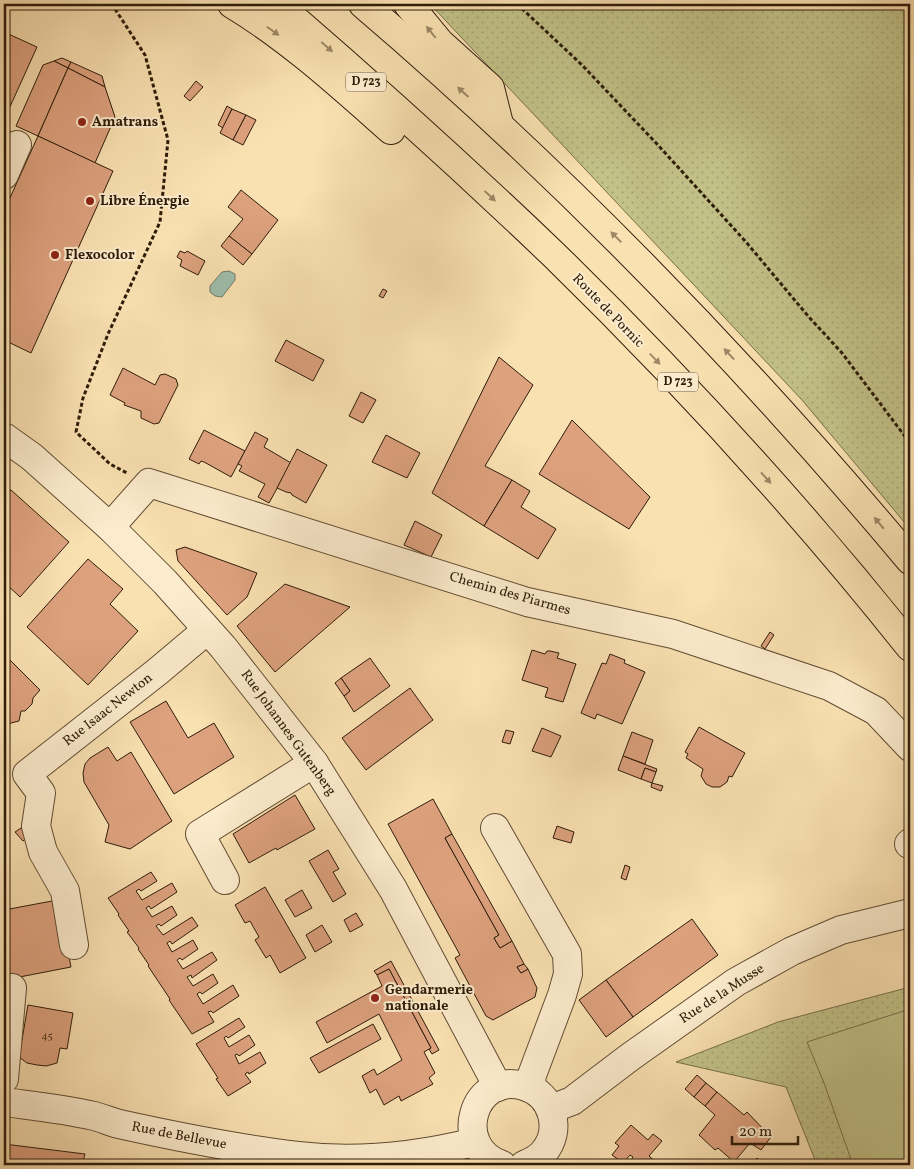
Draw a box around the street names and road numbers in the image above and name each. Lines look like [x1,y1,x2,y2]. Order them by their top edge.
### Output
road number: D 723 [346,72,386,91]
street label: Route de Pornic [568,270,648,352]
road number: D 723 [658,372,698,392]
street label: Chemin des Piarmes [447,568,573,620]
street label: Rue Johannes Gutenberg [236,666,340,800]
street label: Rue Isaac Newton [59,669,157,751]
street label: Rue de la Musse [676,959,768,1029]
street label: Rue de Bellevue [130,1117,228,1155]

